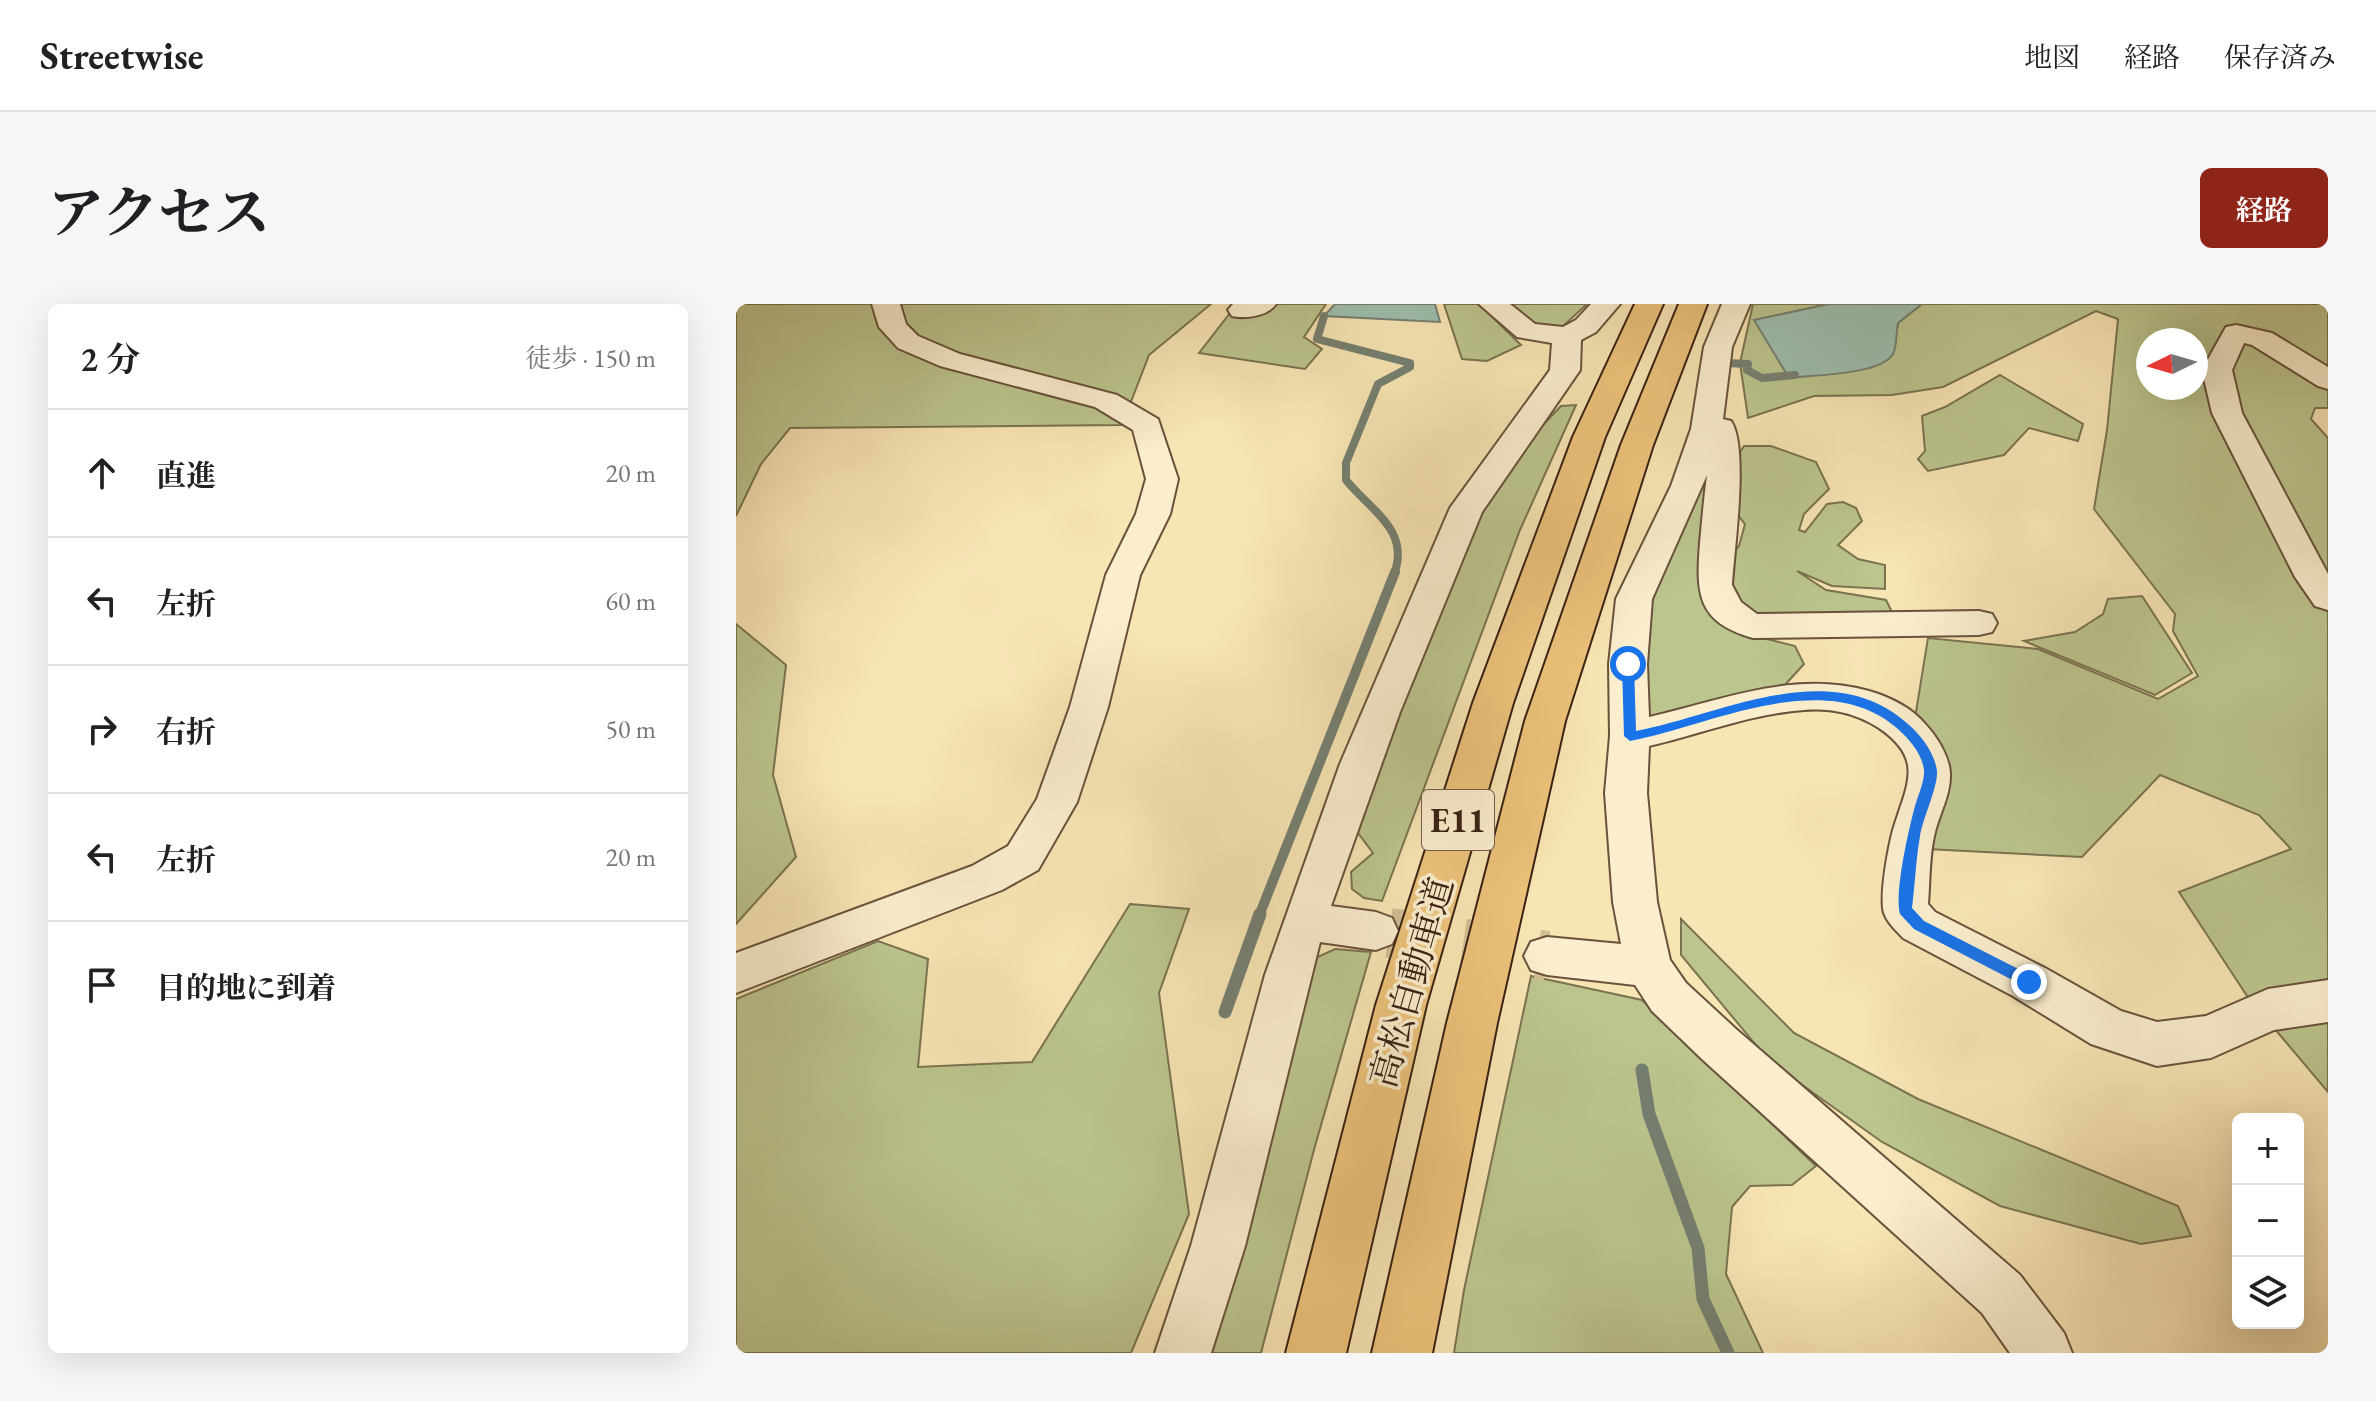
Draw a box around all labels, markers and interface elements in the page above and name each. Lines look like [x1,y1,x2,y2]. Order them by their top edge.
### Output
text: Streetwise [40,31,203,80]
text: 地図 [2024,39,2080,75]
text: 経路 [2124,39,2180,75]
text: 保存済み [2224,39,2336,75]
button: 経路 [2200,168,2328,248]
text: アクセス [48,176,270,249]
north arrow [2136,328,2208,400]
text: 2 分 [80,337,140,381]
text: 徒歩 · 150 m [526,341,656,375]
icon: ahead [80,451,124,495]
text: 直進 [156,456,216,495]
text: 20 m [606,456,656,490]
icon: left [80,579,124,623]
text: 左折 [156,584,216,623]
text: 60 m [606,584,656,618]
route start [1610,646,1646,682]
icon: right [80,707,124,751]
text: 右折 [156,712,216,751]
text: 50 m [606,712,656,746]
road number: E11 [1422,790,1494,850]
icon: left [80,835,124,879]
text: 左折 [156,840,216,879]
text: 20 m [606,840,656,874]
street label: 高松自動車道 [1359,872,1464,1092]
icon: arrive [80,963,124,1007]
route end [2011,964,2047,1000]
text: 目的地に到着 [156,968,336,1007]
map controls [2232,1113,2304,1329]
button: + [2232,1113,2304,1185]
button: − [2232,1185,2304,1257]
button: layers [2232,1257,2304,1329]

